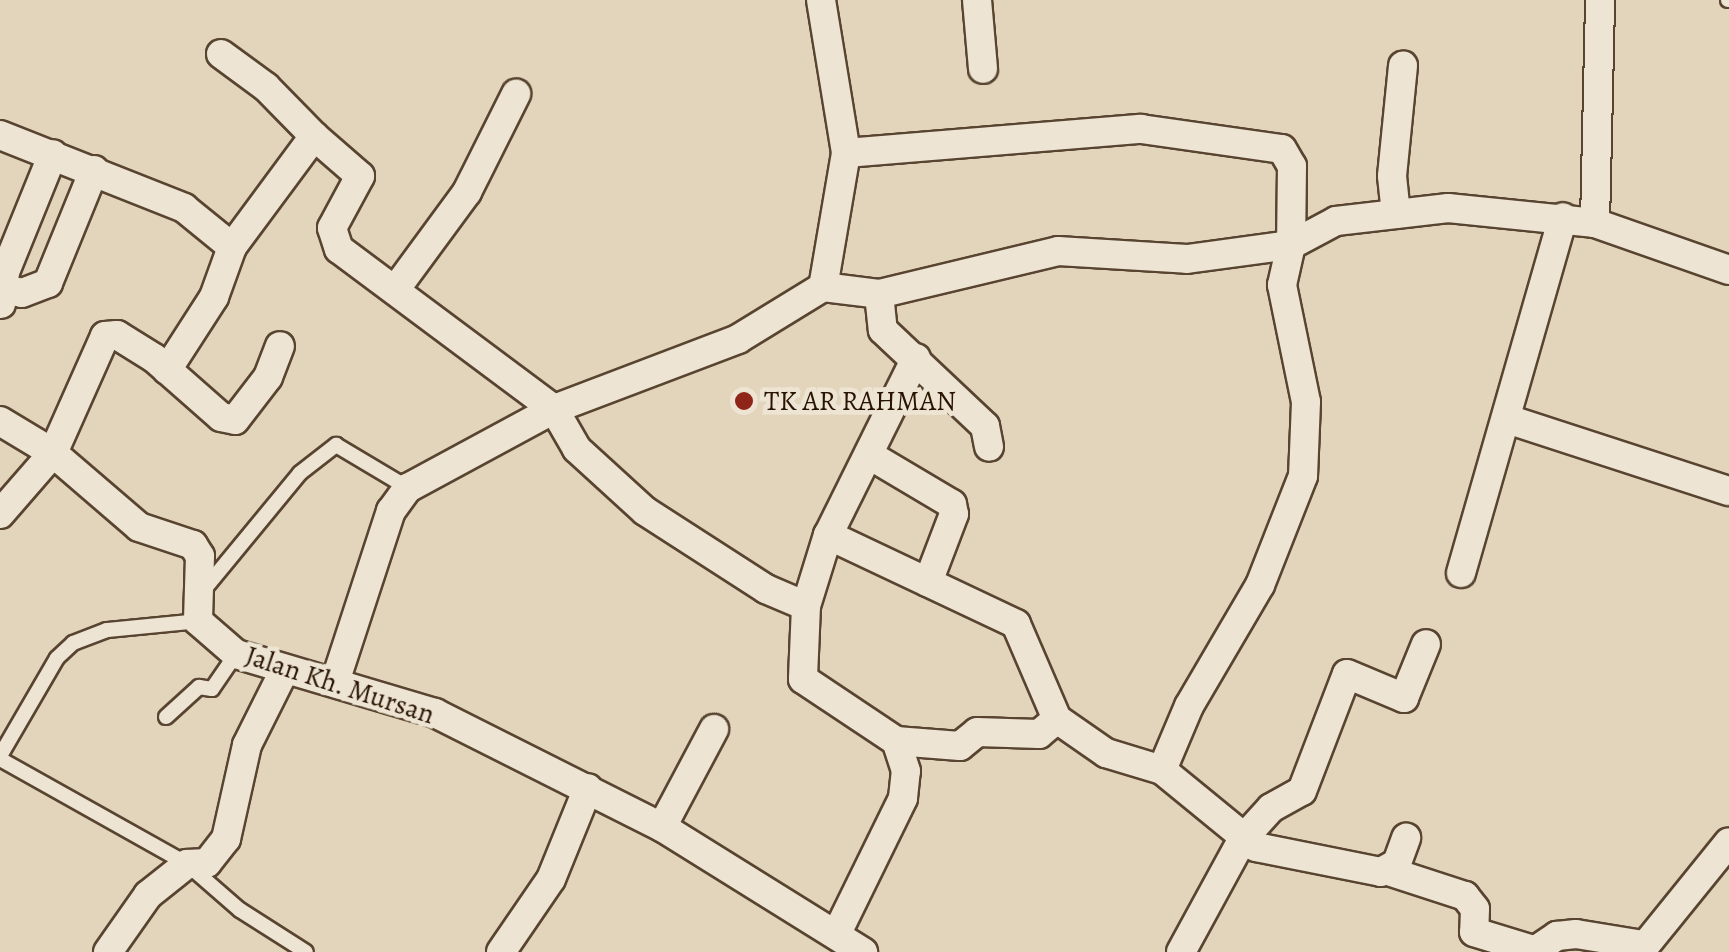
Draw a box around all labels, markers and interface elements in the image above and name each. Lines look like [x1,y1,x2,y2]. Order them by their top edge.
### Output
place label: TK AR RAHMAN [764,384,956,418]
marker: TK AR RAHMAN [733,390,755,412]
street label: Jalan Kh. Mursan [241,639,439,731]

